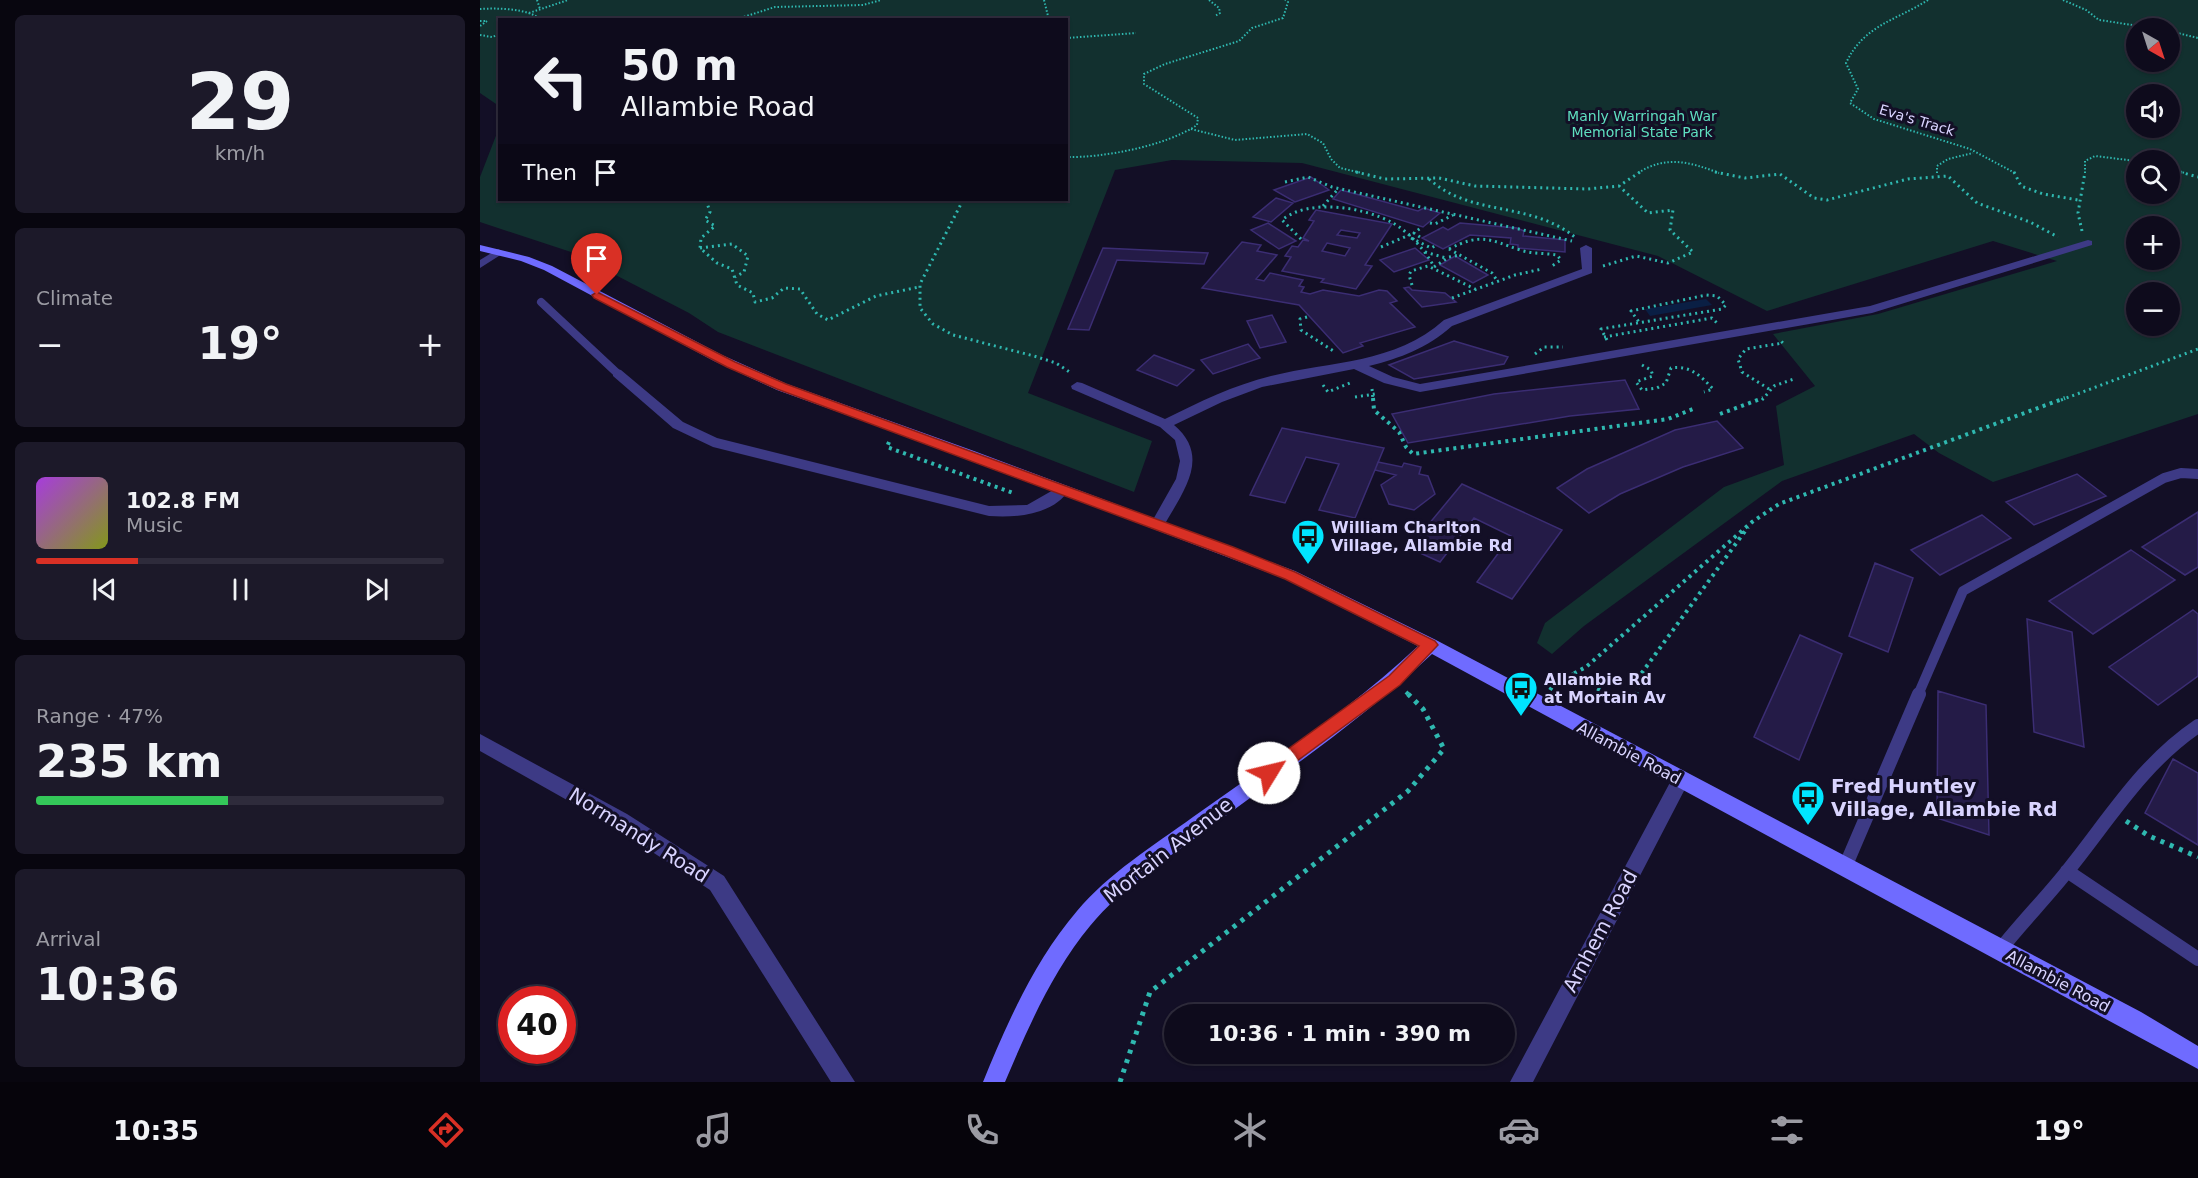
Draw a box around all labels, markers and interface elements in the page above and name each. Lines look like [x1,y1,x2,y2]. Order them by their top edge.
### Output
north arrow [2126,18,2180,72]
map controls [2126,18,2180,336]
text: 50 m [621,41,738,90]
icon: left [522,42,600,120]
text: 29 [186,57,294,147]
button: sound [2126,84,2180,138]
text: Allambie Road [621,91,815,122]
street label: Eva's Track [1877,101,1957,139]
park label: Manly Warringah War Memorial State Park [1567,108,1717,140]
text: km/h [215,141,265,165]
button: search [2126,150,2180,204]
icon: arrive [589,156,622,189]
text: Then [522,160,577,185]
button: + [2126,216,2180,270]
pin [571,233,622,295]
icon: arrive [580,242,613,275]
button: − [2126,282,2180,336]
text: Climate [36,286,113,310]
text: 19° [197,317,283,370]
text: − [36,325,64,364]
text: + [416,325,444,364]
text: 102.8 FM [126,488,240,513]
text: Music [126,513,183,537]
bus stop icon: William Charlton Village, Allambie Rd [1290,518,1326,565]
place label: William Charlton Village, Allambie Rd [1331,518,1512,555]
icon: previous [88,573,121,606]
icon: pause [224,573,257,606]
icon: next [360,573,393,606]
bus stop icon: Allambie Rd at Mortain Av [1503,670,1539,717]
place label: Allambie Rd at Mortain Av [1544,670,1667,707]
text: Range · 47% [36,704,163,728]
street label: Allambie Road [1574,718,1684,788]
text: 235 km [36,735,222,788]
position arrow [1237,741,1301,805]
place label: Fred Huntley Village, Allambie Rd [1831,774,2058,821]
bus stop icon: Fred Huntley Village, Allambie Rd [1790,779,1826,826]
street label: Normandy Road [565,782,713,888]
street label: Mortain Avenue [1099,792,1237,908]
street label: Arnhem Road [1558,866,1642,996]
text: Arrival [36,927,101,951]
street label: Allambie Road [2003,946,2113,1016]
text: 10:36 [36,958,179,1011]
speed limit sign: 40 [498,986,576,1064]
text: 10:36 · 1 min · 390 m [1208,1021,1471,1046]
icon: directions [425,1109,467,1151]
icon: music [693,1109,735,1151]
icon: phone [961,1109,1003,1151]
icon: climate [1229,1109,1271,1151]
icon: car [1498,1109,1540,1151]
icon: filters [1766,1109,1808,1151]
text: 10:35 [113,1115,199,1146]
text: 19° [2034,1115,2085,1146]

